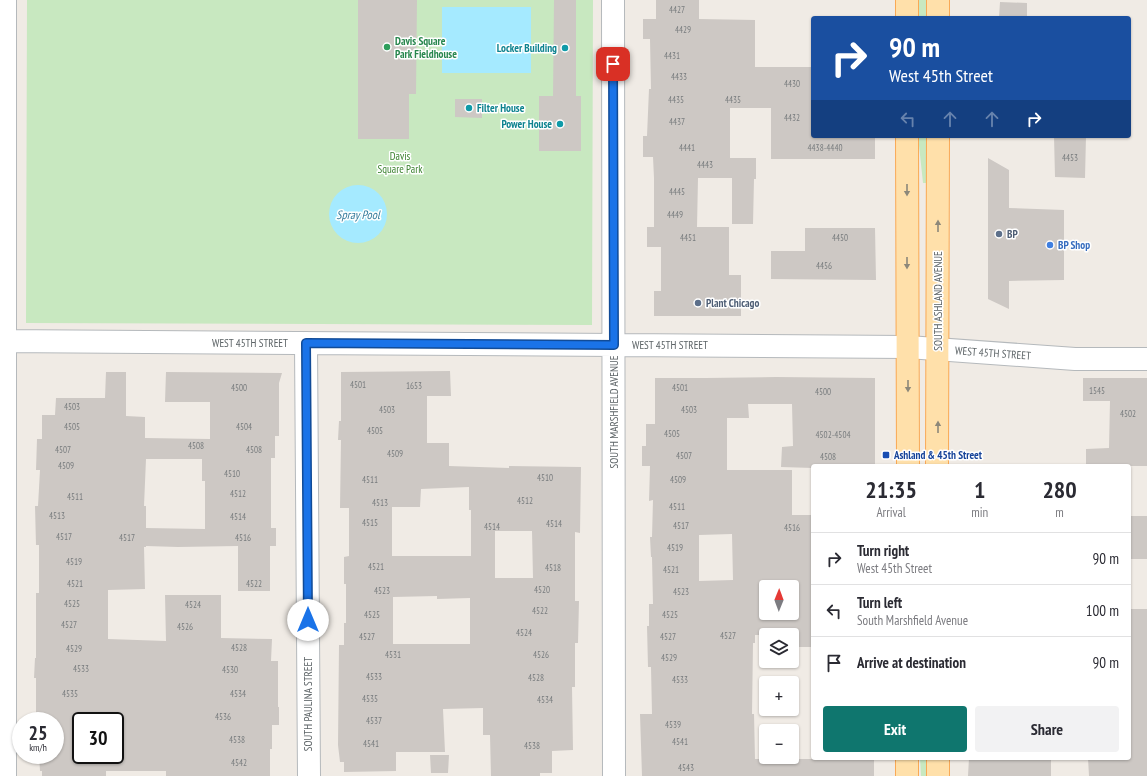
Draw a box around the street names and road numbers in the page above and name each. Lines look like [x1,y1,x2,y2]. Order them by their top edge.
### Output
street label: SOUTH ASHLAND AVENUE [931,251,945,351]
street label: WEST 45TH STREET [212,336,288,350]
street label: WEST 45TH STREET [632,338,708,352]
street label: WEST 45TH STREET [955,343,1031,363]
street label: SOUTH MARSHFIELD AVENUE [607,355,621,468]
street label: SOUTH PAULINA STREET [301,657,315,751]

